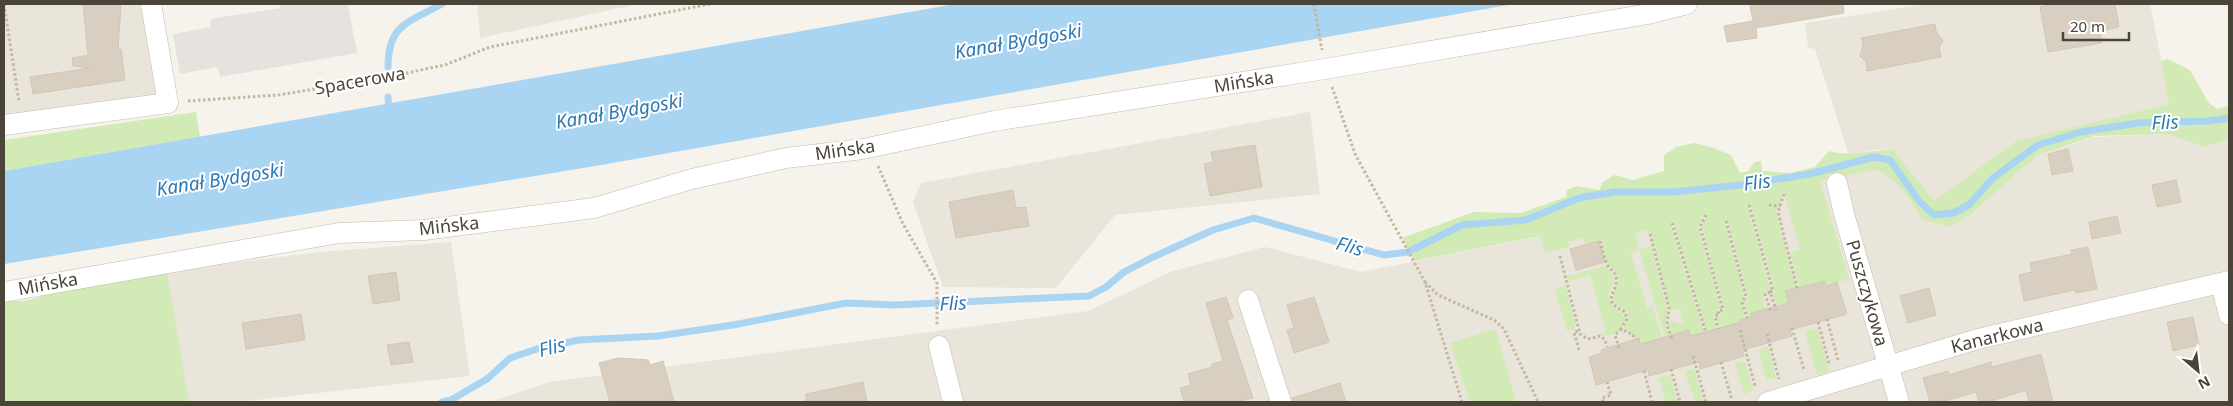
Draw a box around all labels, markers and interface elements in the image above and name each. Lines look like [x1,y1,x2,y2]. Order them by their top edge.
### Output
scale bar [2063,10,2129,42]
text: 20 m [2070,16,2105,36]
water label: Kanał Bydgoski [952,17,1085,65]
street label: Spacerowa [313,60,407,100]
street label: Mińska [1212,64,1276,98]
water label: Kanał Bydgoski [553,87,686,135]
water label: Flis [2151,108,2179,136]
street label: Mińska [813,133,876,165]
water label: Kanał Bydgoski [154,156,287,202]
water label: Flis [1742,167,1772,197]
street label: Mińska [418,210,480,240]
water label: Flis [1333,230,1367,262]
street label: Puszczykowa [1841,237,1895,349]
street label: Mińska [16,266,80,300]
water label: Flis [939,289,967,317]
street label: Kanarkowa [1948,312,2045,358]
water label: Flis [536,331,568,363]
north arrow [2173,346,2223,396]
text: N [2195,372,2214,394]

